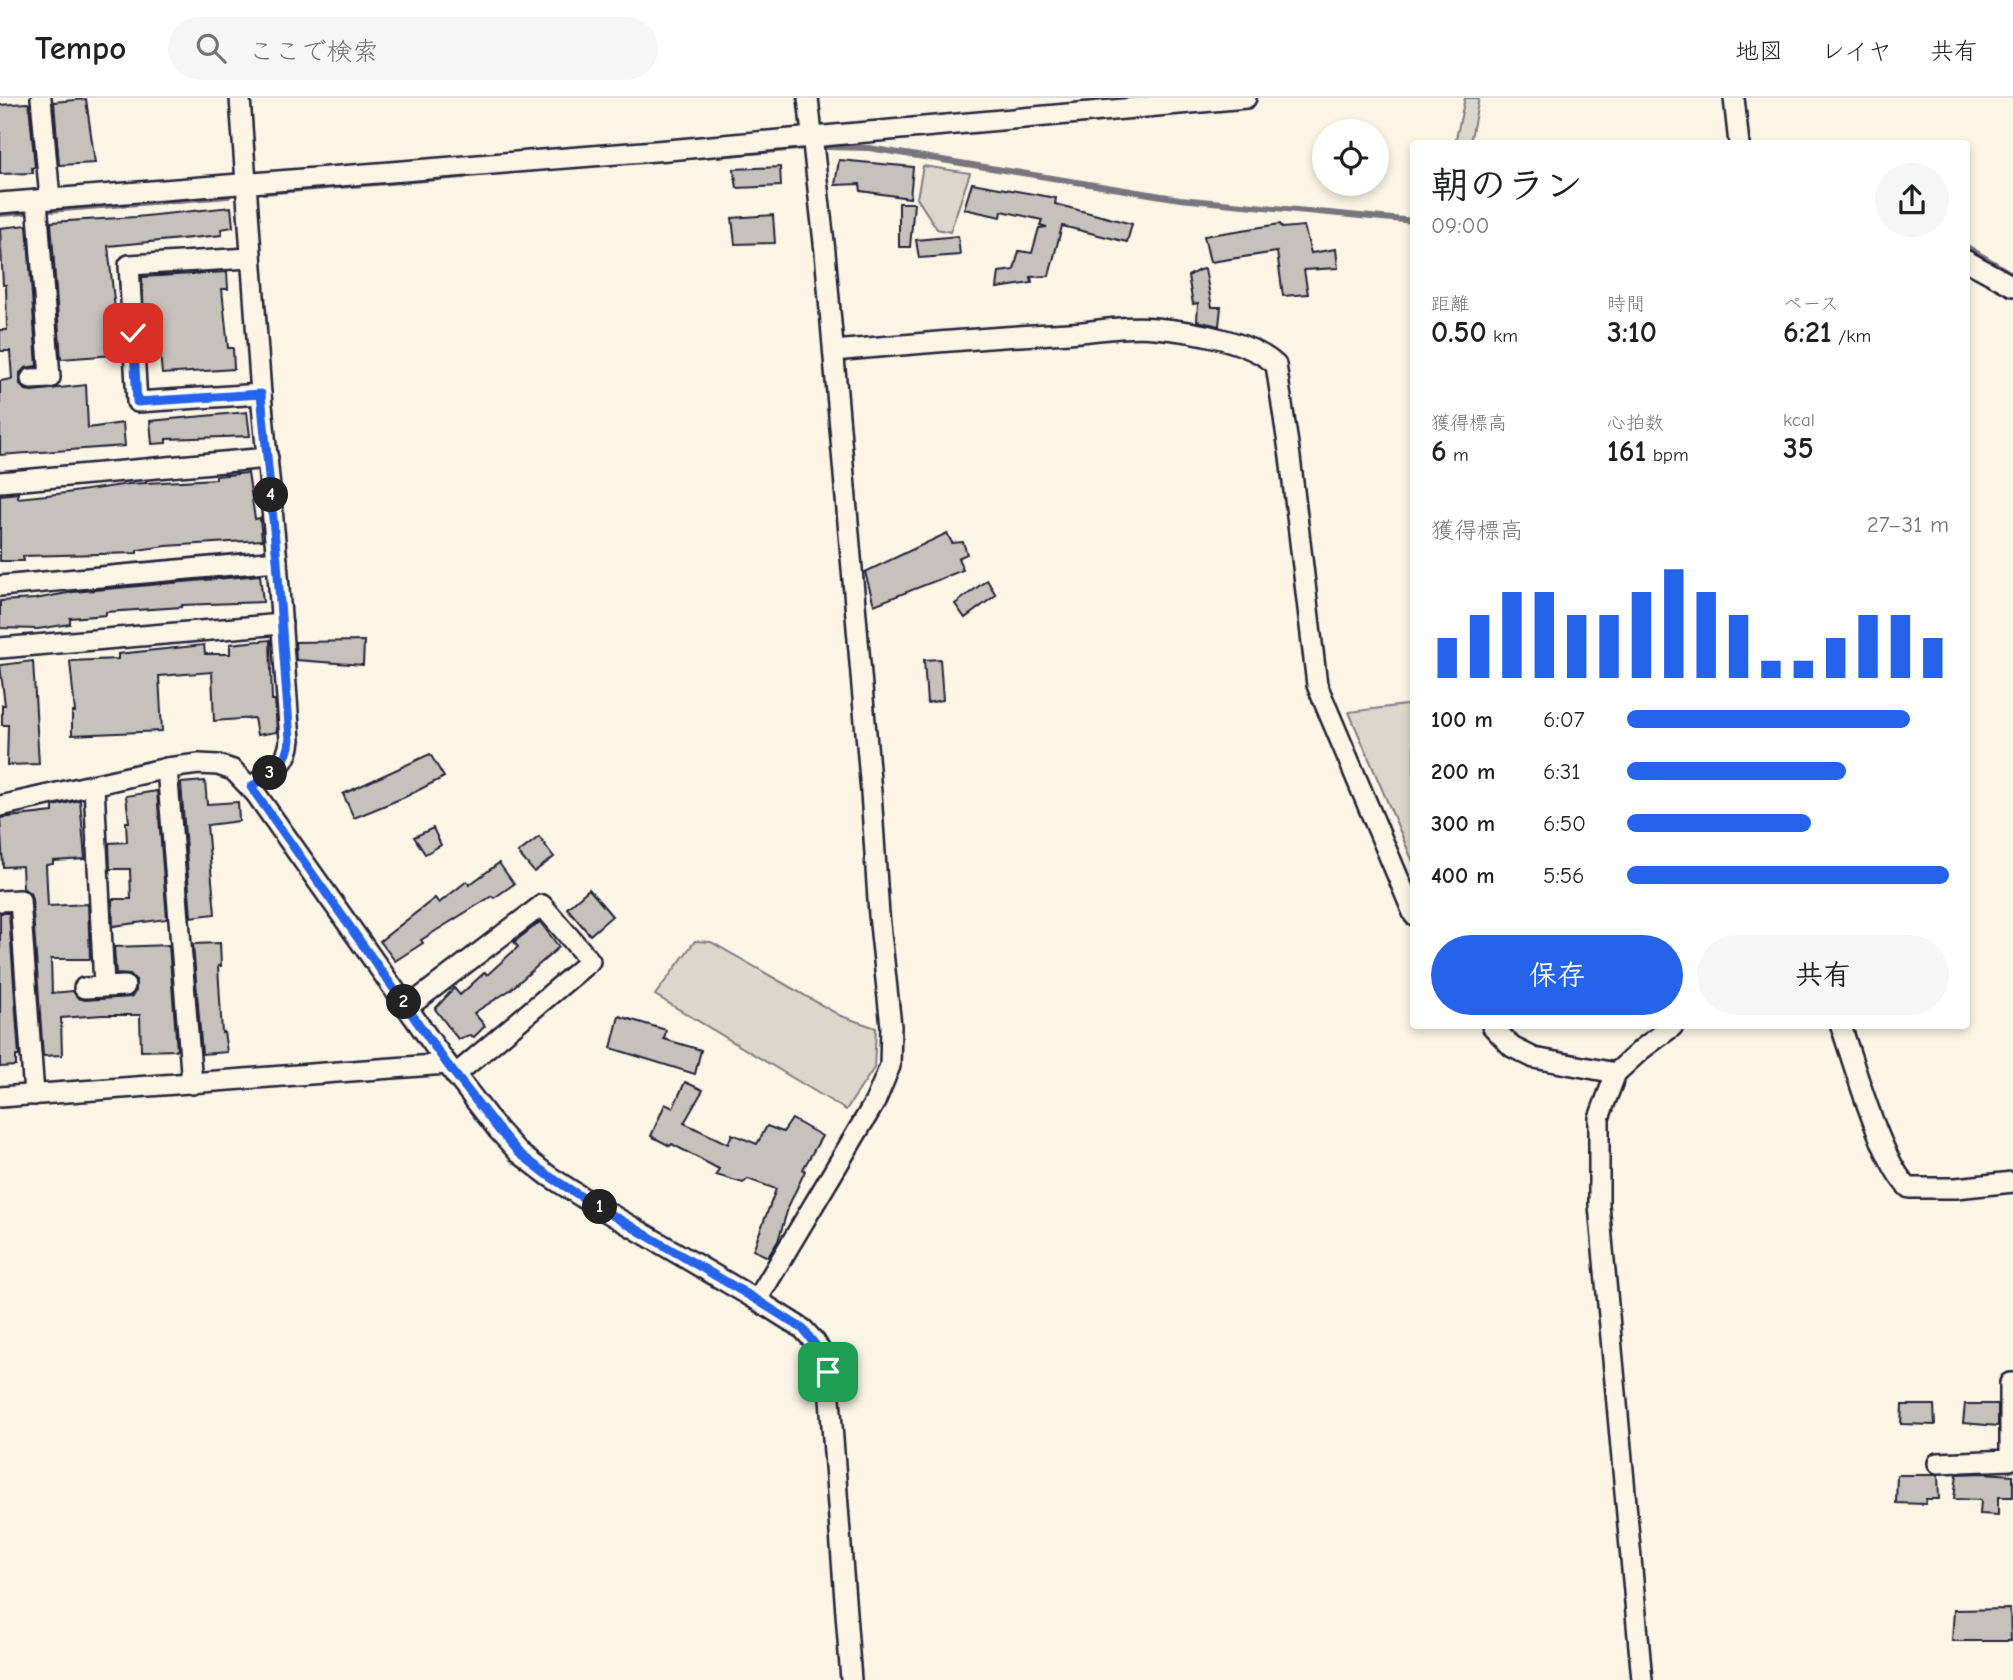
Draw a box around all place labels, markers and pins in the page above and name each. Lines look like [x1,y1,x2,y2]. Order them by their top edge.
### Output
pin [103,303,163,363]
pin: 4 [254,478,288,512]
pin: 3 [252,756,288,790]
pin: 2 [386,984,422,1020]
pin: 1 [582,1190,618,1224]
pin [798,1342,858,1402]

